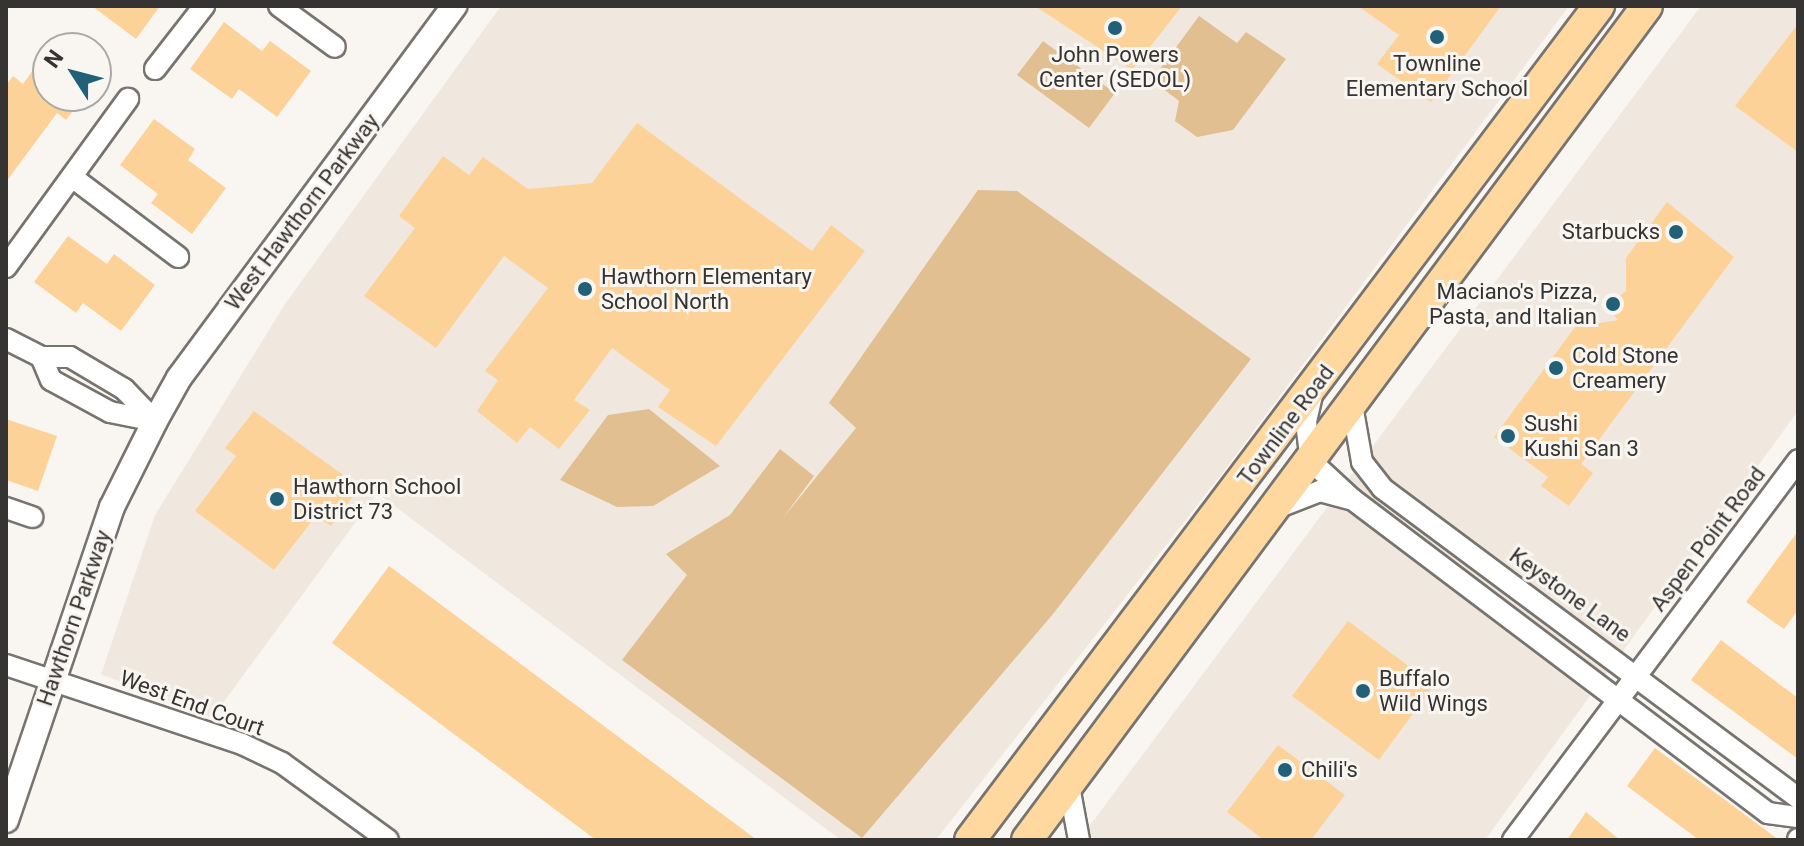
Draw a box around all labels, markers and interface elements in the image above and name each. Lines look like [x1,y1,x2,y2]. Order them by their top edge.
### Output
marker: John Powers Center (SEDOL) [1106,19,1124,37]
marker: Townline Elementary School [1428,28,1446,46]
north arrow [32,32,112,112]
place label: John Powers Center (SEDOL) [1039,41,1191,92]
text: N [39,45,68,72]
place label: Townline Elementary School [1346,50,1528,102]
street label: West Hawthorn Parkway [220,109,384,315]
place label: Starbucks [1562,219,1660,245]
marker: Starbucks [1667,223,1685,241]
place label: Hawthorn Elementary School North [601,263,812,314]
place label: Maciano's Pizza, Pasta, and Italian [1429,278,1597,330]
marker: Hawthorn Elementary School North [576,280,594,298]
marker: Maciano's Pizza, Pasta, and Italian [1604,295,1622,313]
place label: Cold Stone Creamery [1572,342,1678,394]
marker: Cold Stone Creamery [1547,359,1565,377]
street label: Townline Road [1232,360,1340,490]
place label: Sushi Kushi San 3 [1524,410,1639,462]
marker: Sushi Kushi San 3 [1499,427,1517,445]
street label: Aspen Point Road [1645,461,1771,617]
place label: Hawthorn School District 73 [293,473,461,524]
marker: Hawthorn School District 73 [268,490,286,508]
street label: Hawthorn Parkway [32,527,116,709]
street label: Keystone Lane [1504,542,1636,648]
street label: West End Court [116,665,268,741]
place label: Buffalo Wild Wings [1379,665,1488,716]
marker: Buffalo Wild Wings [1354,682,1372,700]
place label: Chili's [1301,757,1358,783]
marker: Chili's [1276,761,1294,779]

